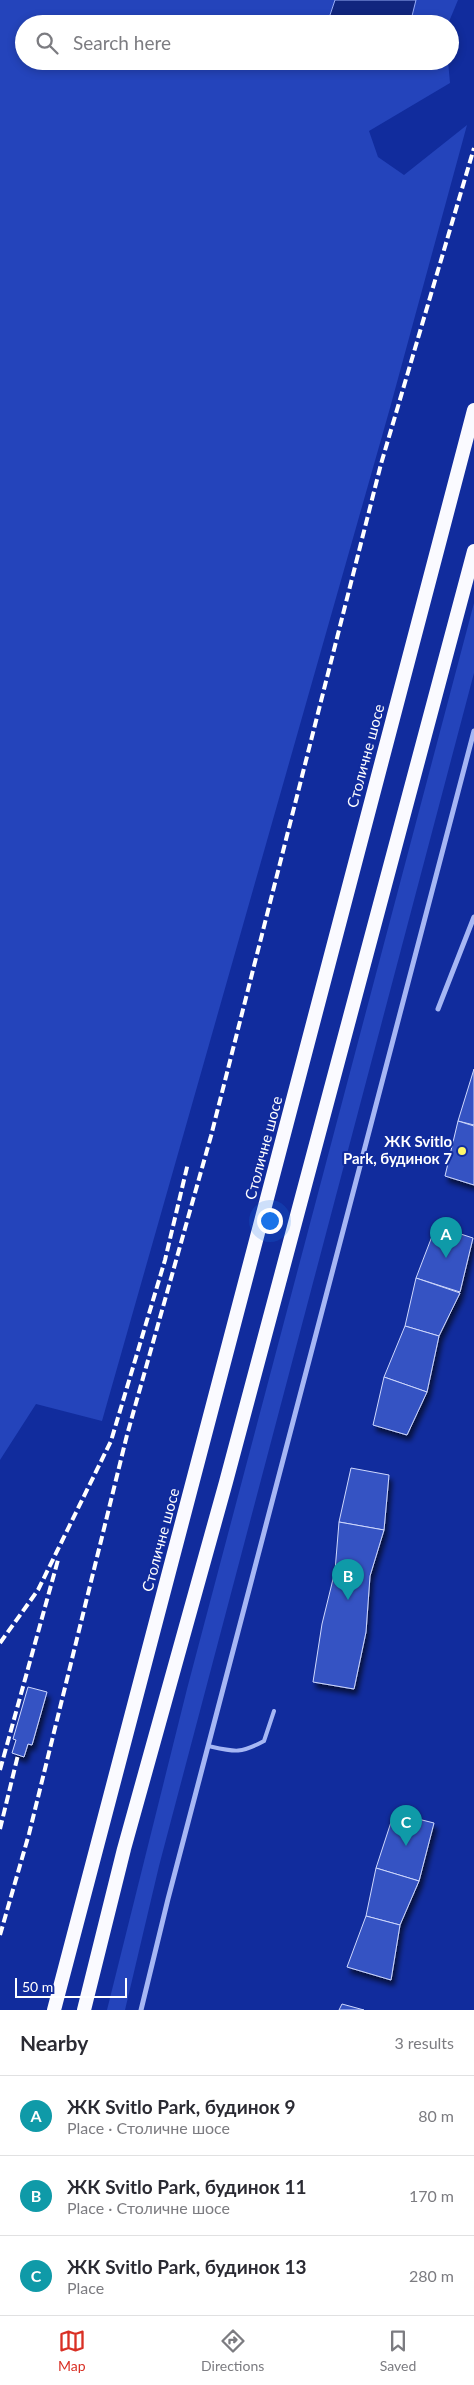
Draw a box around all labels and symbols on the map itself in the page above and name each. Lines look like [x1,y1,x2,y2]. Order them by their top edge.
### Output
street label: Столичне шосе [343,702,388,809]
street label: Столичне шосе [241,1094,286,1201]
place label: ЖК Svitlo Park, будинок 7 [343,1132,452,1167]
marker: ЖК Svitlo Park, будинок 7 [456,1145,468,1157]
your location [257,1208,283,1234]
pin: A [430,1217,462,1258]
street label: Столичне шосе [138,1486,183,1593]
pin: B [332,1559,364,1600]
pin: C [390,1805,422,1846]
scale bar [15,1975,128,1998]

